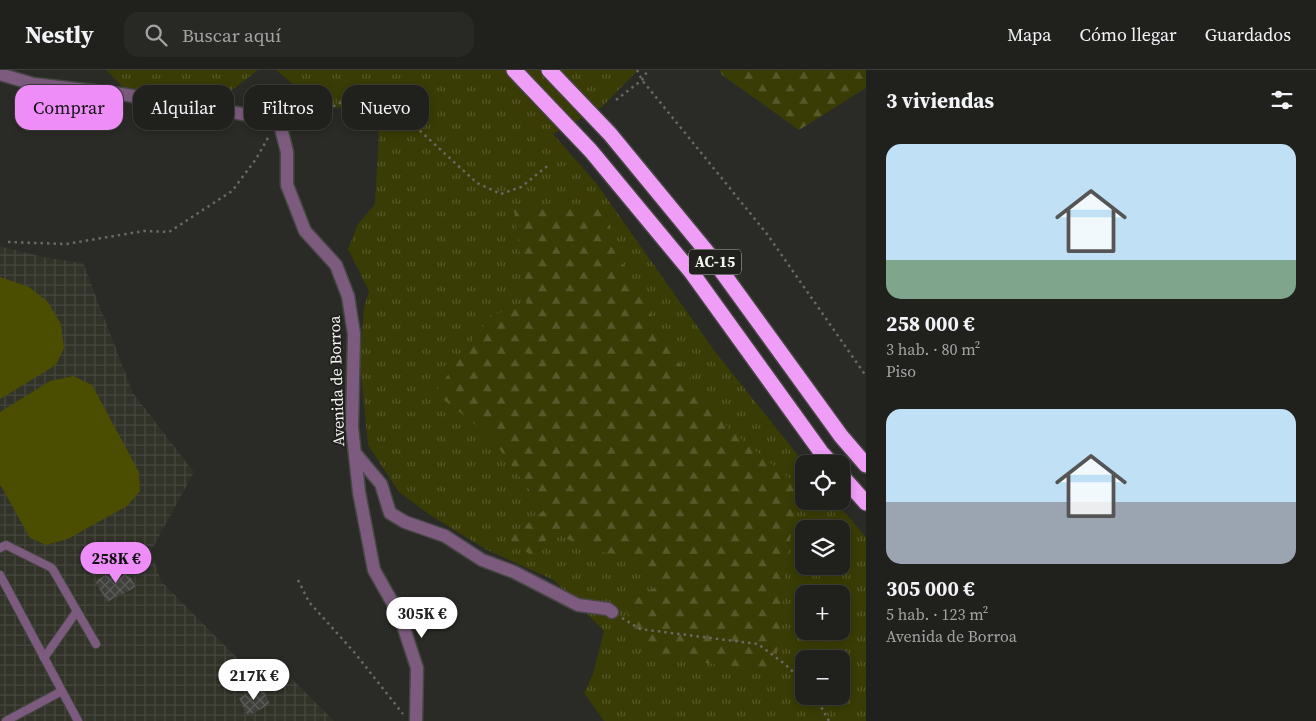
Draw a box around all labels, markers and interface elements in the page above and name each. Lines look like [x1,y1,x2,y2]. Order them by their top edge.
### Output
search box [124,12,474,57]
text: Nestly [25,18,94,51]
icon: search [142,21,170,49]
text: Buscar aquí [182,22,281,48]
text: Mapa [1007,22,1052,47]
text: Cómo llegar [1080,22,1177,47]
text: Guardados [1205,22,1291,47]
chip: Comprar [15,85,123,130]
chip: Alquilar [133,85,234,130]
chip: Filtros [244,85,332,130]
chip: Nuevo [342,85,429,130]
text: 3 viviendas [886,86,994,115]
icon: filters [1268,86,1296,114]
icon: home [1046,176,1136,266]
road number: AC-15 [689,250,741,274]
text: 258 000 € [886,309,975,338]
street label: Avenida de Borroa [323,314,349,447]
text: 3 hab. · 80 m² [886,338,980,360]
text: Piso [886,360,916,382]
icon: home [1046,441,1136,531]
map controls [795,455,850,705]
button: locate [795,455,850,510]
button: layers [795,520,850,575]
pin: 258K € [75,542,157,584]
text: 258K € [91,547,141,569]
text: 305 000 € [886,574,975,603]
button: + [795,585,850,640]
pin: 305K € [381,596,463,639]
text: 305K € [397,602,447,624]
text: 5 hab. · 123 m² [886,603,988,625]
text: Avenida de Borroa [886,625,1017,647]
button: − [795,650,850,705]
pin: 217K € [213,658,295,701]
text: 217K € [229,664,279,686]

